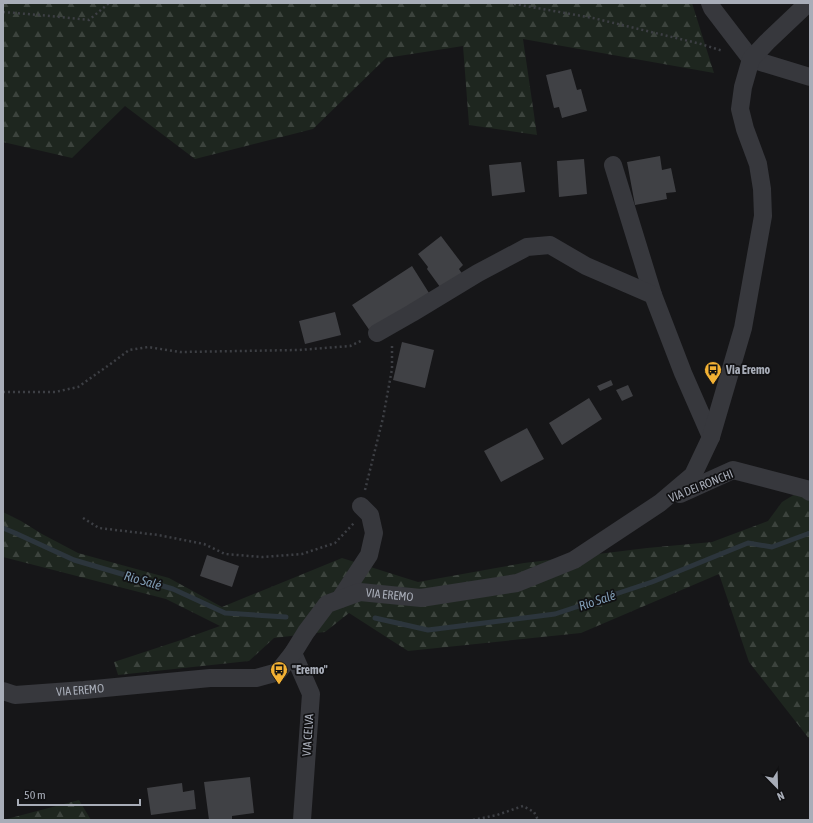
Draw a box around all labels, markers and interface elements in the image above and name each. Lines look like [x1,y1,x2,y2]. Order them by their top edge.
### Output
bus stop icon: Via Eremo [703,360,723,385]
place label: Via Eremo [725,363,771,377]
street label: VIA DEI RONCHI [667,467,735,505]
water label: Rio Salé [123,568,163,593]
street label: VIA EREMO [365,586,414,604]
water label: Rio Salé [577,587,618,613]
bus stop icon: "Eremo" [269,660,289,685]
place label: "Eremo" [292,663,328,677]
street label: VIA EREMO [56,681,105,699]
street label: VIA CELVA [300,713,316,757]
north arrow [757,767,797,807]
scale bar [18,781,140,807]
text: 50 m [24,788,46,802]
text: N [776,789,786,803]

